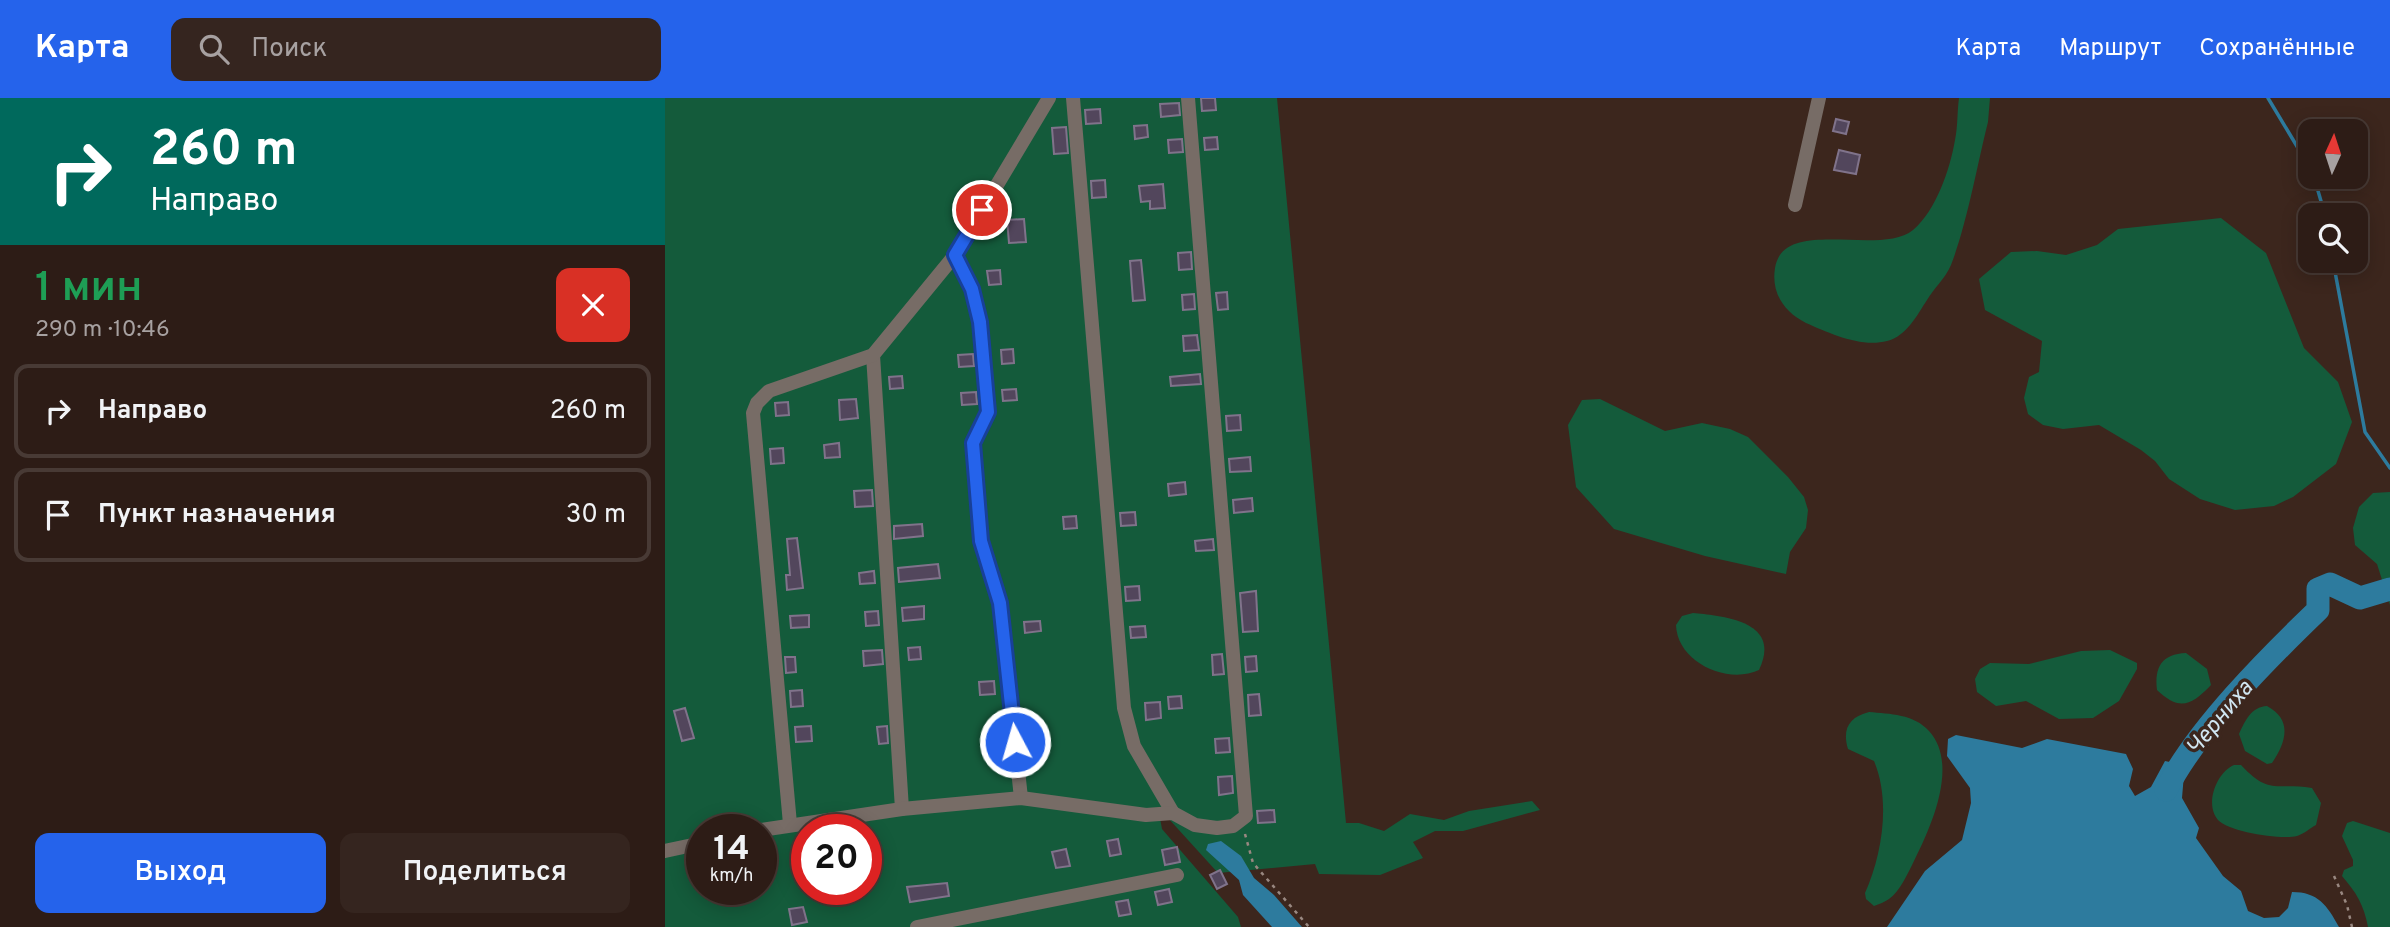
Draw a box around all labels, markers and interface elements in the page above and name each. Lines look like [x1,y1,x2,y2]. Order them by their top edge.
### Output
search box [171,18,661,81]
text: Карта [35,28,129,70]
icon: search [195,30,233,68]
text: Поиск [251,33,327,66]
text: Карта [1955,34,2021,64]
text: Маршрут [2059,34,2161,64]
text: Сохранённые [2199,34,2355,64]
north arrow [2298,119,2368,189]
map controls [2298,119,2368,273]
text: 260 m [150,121,297,183]
icon: right [35,126,126,217]
pin [952,180,1012,240]
text: Направо [150,182,278,222]
icon: arrive [963,191,1001,229]
button: search [2298,203,2368,273]
text: 1 мин [35,263,142,316]
button: close [556,268,630,342]
text: 290 m · 10:46 [35,316,170,345]
icon: right [39,392,77,430]
text: Направо [98,395,207,428]
text: 260 m [550,395,626,428]
icon: arrive [39,496,77,534]
text: Пункт назначения [98,499,336,532]
text: 30 m [566,499,626,532]
water label: Черниха [2181,675,2261,762]
position arrow [978,705,1052,779]
speed limit sign: 20 [791,814,882,905]
text: 14 [713,828,750,872]
button: Выход [35,833,326,913]
button: Поделиться [340,833,630,913]
text: km/h [710,865,753,888]

